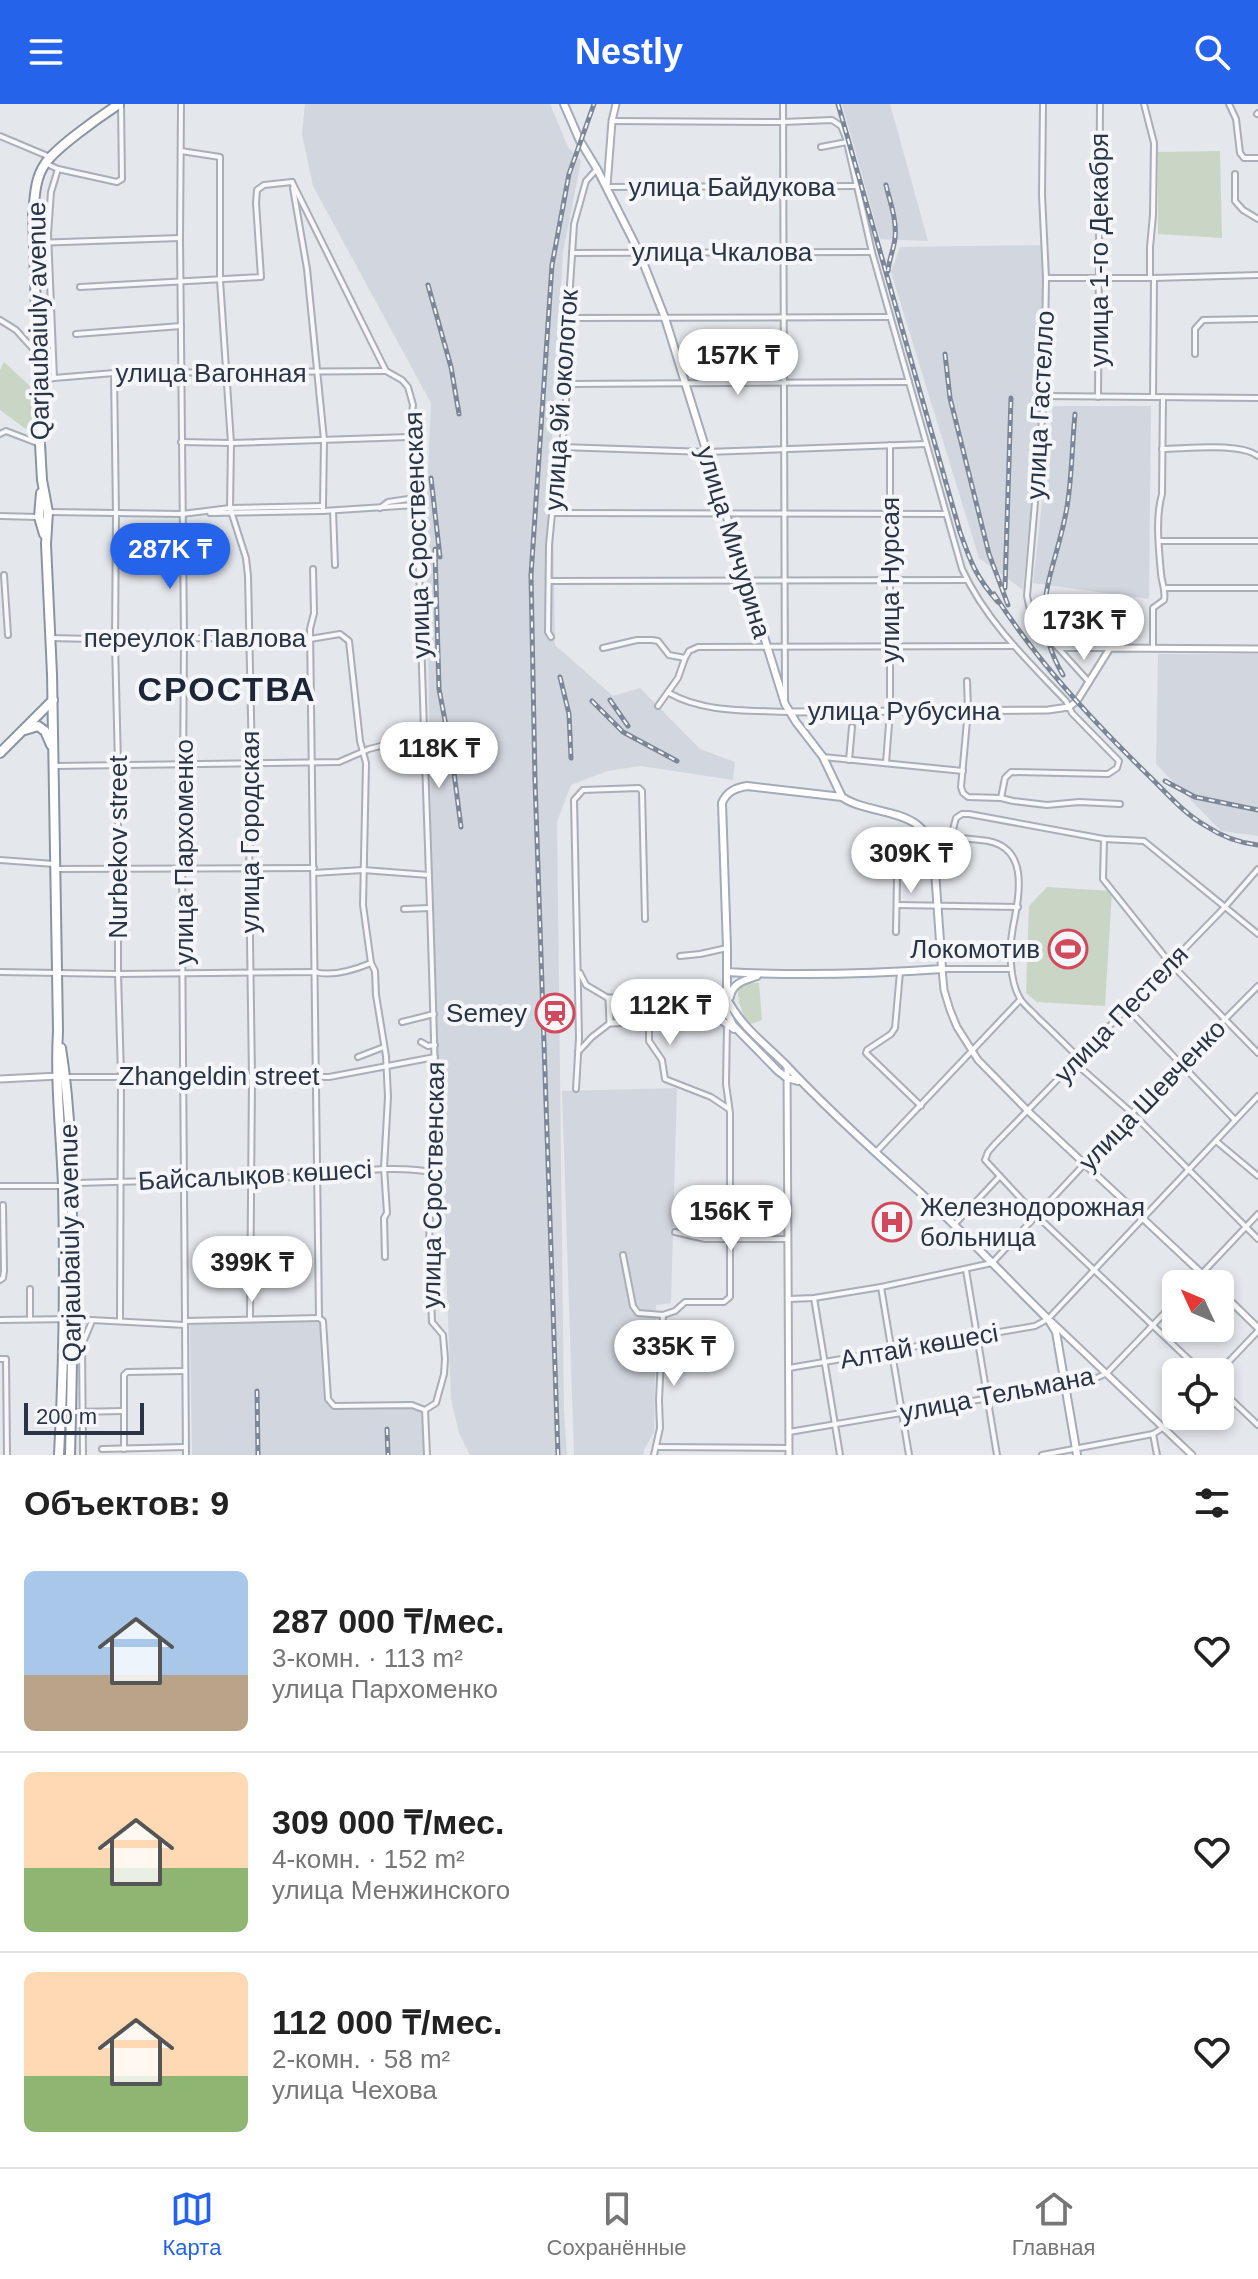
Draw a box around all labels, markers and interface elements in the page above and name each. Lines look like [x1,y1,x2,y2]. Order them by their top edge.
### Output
icon: menu [24,30,68,74]
icon: search [1190,30,1234,74]
text: Nestly [575,31,683,72]
street label: улица 1-го Декабря [1084,133,1114,367]
street label: улица Байдукова [628,172,836,202]
street label: Qarjaubaiuly avenue [21,202,55,440]
street label: улица Чкалова [632,237,813,267]
street label: улица 9й околоток [538,288,584,512]
street label: улица Гастелло [1020,310,1060,500]
pin: 157K ₸ [673,329,803,397]
text: 157K ₸ [696,340,780,370]
street label: улица Вагонная [115,358,307,388]
street label: улица Сроственская [398,411,436,659]
street label: улица Мичурина [691,442,778,642]
street label: улица Нурсая [875,497,905,663]
pin: 287K ₸ [105,523,235,591]
text: 287K ₸ [128,534,212,564]
pin: 173K ₸ [1019,594,1149,662]
text: 173K ₸ [1042,605,1126,635]
street label: переулок Павлова [84,623,307,653]
district label: СРОСТВА [137,670,317,708]
street label: улица Рубусина [808,696,1001,726]
pin: 118K ₸ [374,722,504,790]
street label: улица Городская [235,731,265,933]
text: 118K ₸ [398,733,480,763]
street label: улица Пархоменко [169,739,199,965]
street label: Nurbekov street [103,754,133,939]
pin: 309K ₸ [846,827,976,895]
text: 309K ₸ [869,838,953,868]
sports icon: Локомотив [1047,928,1089,970]
place label: Локомотив [910,934,1040,964]
street label: улица Пестеля [1048,939,1194,1089]
pin: 112K ₸ [605,979,735,1047]
text: 112K ₸ [629,990,711,1020]
station icon: Semey [534,992,576,1034]
place label: Semey [446,998,527,1028]
street label: улица Шевченко [1072,1013,1232,1177]
street label: Zhangeldin street [119,1061,320,1091]
street label: улица Сроственская [416,1061,450,1309]
street label: Qarjaubaiuly avenue [53,1124,87,1362]
street label: Байсалықов көшесі [137,1154,373,1196]
pin: 156K ₸ [666,1185,796,1253]
place label: Железнодорожная больница [920,1192,1145,1252]
text: 156K ₸ [689,1196,773,1226]
hospital icon: Железнодорожная больница [871,1201,913,1243]
pin: 399K ₸ [187,1236,317,1304]
text: 399K ₸ [210,1247,294,1277]
north arrow [1162,1270,1234,1342]
map controls [1162,1270,1234,1430]
street label: Алтай көшесі [837,1317,1001,1375]
pin: 335K ₸ [609,1320,739,1388]
text: 335K ₸ [632,1331,716,1361]
button: locate [1162,1358,1234,1430]
street label: улица Тельмана [898,1360,1097,1427]
scale bar [24,1399,144,1435]
text: 200 m [36,1404,97,1429]
icon: filters [1190,1481,1234,1525]
text: Объектов: 9 [24,1484,229,1522]
text: 287 000 ₸/мес. [272,1602,504,1640]
icon: home [88,1603,184,1699]
icon: heart [1190,1629,1234,1673]
text: 3-комн. · 113 m² [272,1643,463,1673]
text: улица Пархоменко [272,1674,498,1704]
text: 309 000 ₸/мес. [272,1803,504,1841]
icon: home [88,1804,184,1900]
icon: heart [1190,1830,1234,1874]
text: 4-комн. · 152 m² [272,1844,465,1874]
text: улица Менжинского [272,1875,510,1905]
text: 112 000 ₸/мес. [272,2003,502,2041]
icon: home [88,2004,184,2100]
icon: heart [1190,2030,1234,2074]
text: 2-комн. · 58 m² [272,2044,450,2074]
text: улица Чехова [272,2075,437,2105]
tab: Карта [163,2187,221,2261]
tab: Сохранённые [547,2187,687,2261]
tab: Главная [1012,2187,1095,2261]

